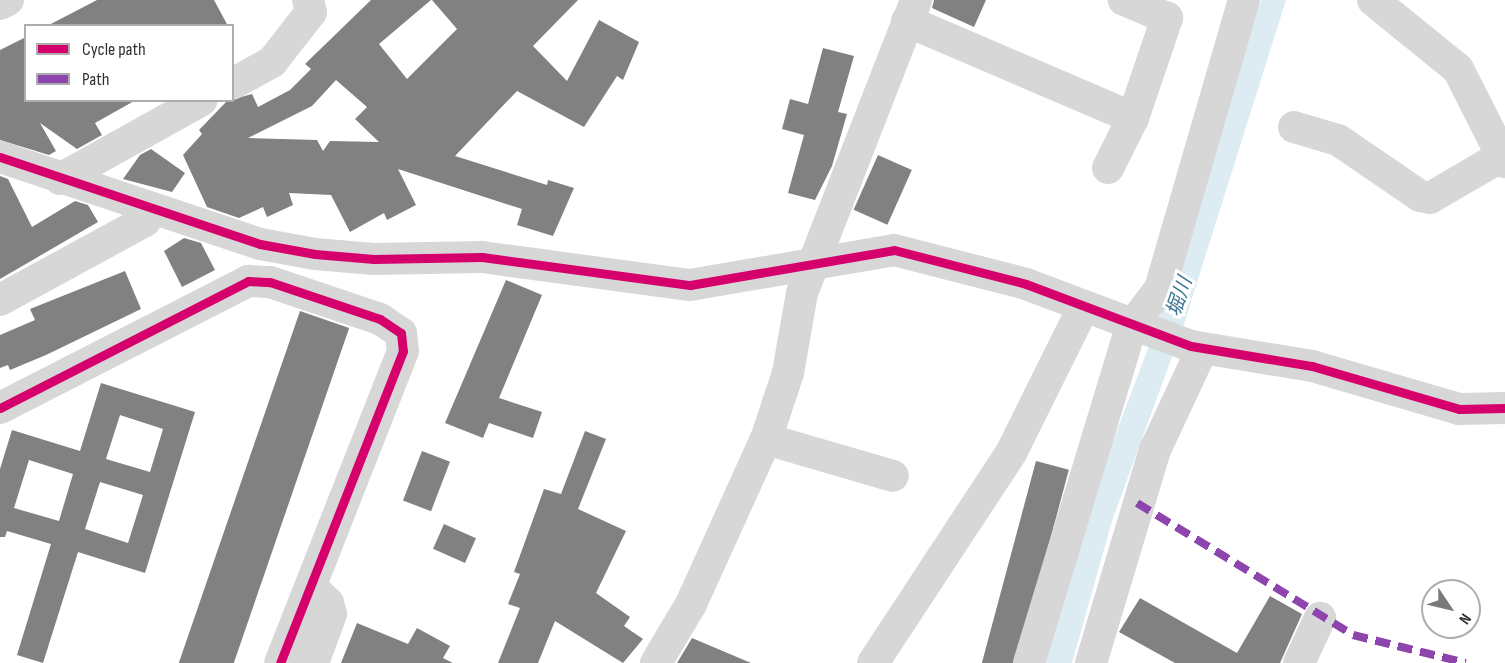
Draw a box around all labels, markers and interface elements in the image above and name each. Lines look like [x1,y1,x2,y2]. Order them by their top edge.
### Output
legend [24,24,234,102]
text: Cycle path [82,39,146,60]
text: Path [82,69,110,90]
water label: 堀川 [1162,274,1198,320]
north arrow [1421,579,1481,639]
text: N [1454,610,1475,627]

